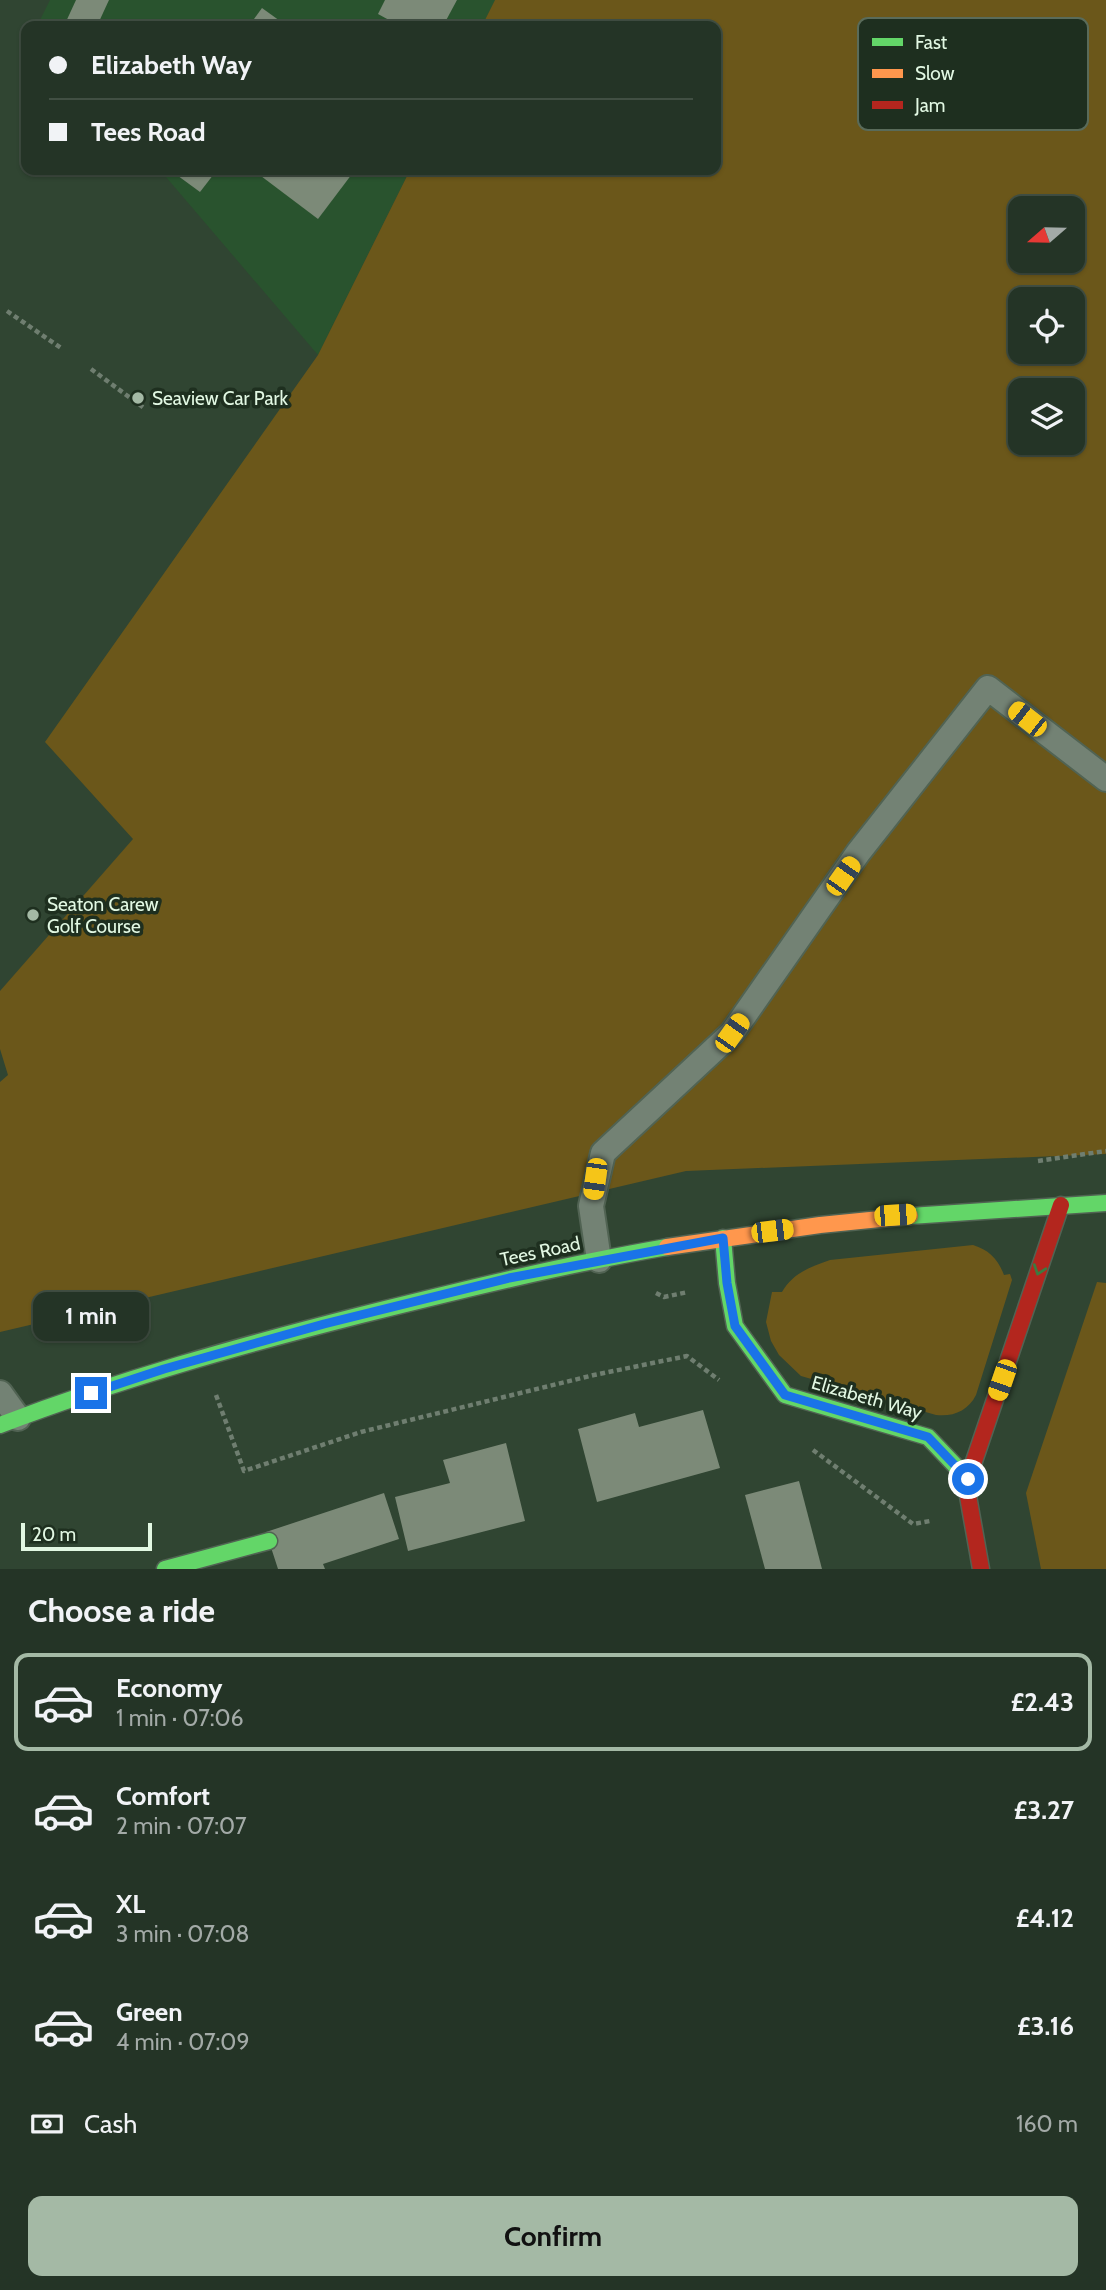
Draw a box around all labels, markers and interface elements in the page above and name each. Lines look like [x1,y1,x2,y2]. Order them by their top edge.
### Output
legend [858,18,1088,130]
text: Fast [915,31,948,54]
text: Elizabeth Way [91,49,252,81]
text: Slow [915,62,955,85]
text: Jam [914,94,945,117]
text: Tees Road [91,116,206,148]
north arrow [1008,196,1085,273]
map controls [1008,196,1085,455]
button: locate [1008,287,1085,364]
button: layers [1008,378,1085,455]
place label: Seaview Car Park [152,387,289,410]
marker: Seaview Car Park [130,390,146,406]
car [1004,698,1051,740]
car [823,853,864,899]
place label: Seaton Carew Golf Course [47,893,159,938]
marker: Seaton Carew Golf Course [25,907,41,923]
car [712,1010,753,1056]
car [582,1157,609,1201]
car [874,1203,917,1227]
car [750,1218,795,1244]
street label: Tees Road [498,1232,582,1271]
one-way arrow [1033,1263,1047,1275]
callout: 1 min [33,1292,149,1340]
text: 1 min [65,1302,117,1330]
car [986,1357,1019,1403]
street label: Elizabeth Way [809,1371,925,1424]
route end [75,1377,107,1409]
route start [952,1463,984,1495]
scale bar [21,1520,152,1552]
text: 20 m [32,1523,76,1546]
text: Choose a ride [28,1591,215,1630]
icon: car [32,1671,95,1734]
text: Economy [116,1672,222,1704]
text: £2.43 [1011,1686,1074,1718]
text: 1 min · 07:06 [116,1704,244,1732]
icon: car [32,1779,95,1842]
text: Comfort [116,1780,210,1812]
text: £3.27 [1014,1794,1074,1826]
text: 2 min · 07:07 [116,1812,246,1840]
icon: car [32,1887,95,1950]
text: XL [116,1888,145,1920]
text: £4.12 [1016,1902,1074,1934]
text: 3 min · 07:08 [116,1920,250,1948]
icon: car [32,1995,95,2058]
text: Green [116,1996,183,2028]
text: £3.16 [1017,2010,1074,2042]
text: 4 min · 07:09 [116,2028,249,2056]
icon: cash [28,2105,66,2143]
text: Cash [84,2108,137,2140]
text: 160 m [1016,2110,1078,2138]
button: Confirm [28,2196,1078,2276]

